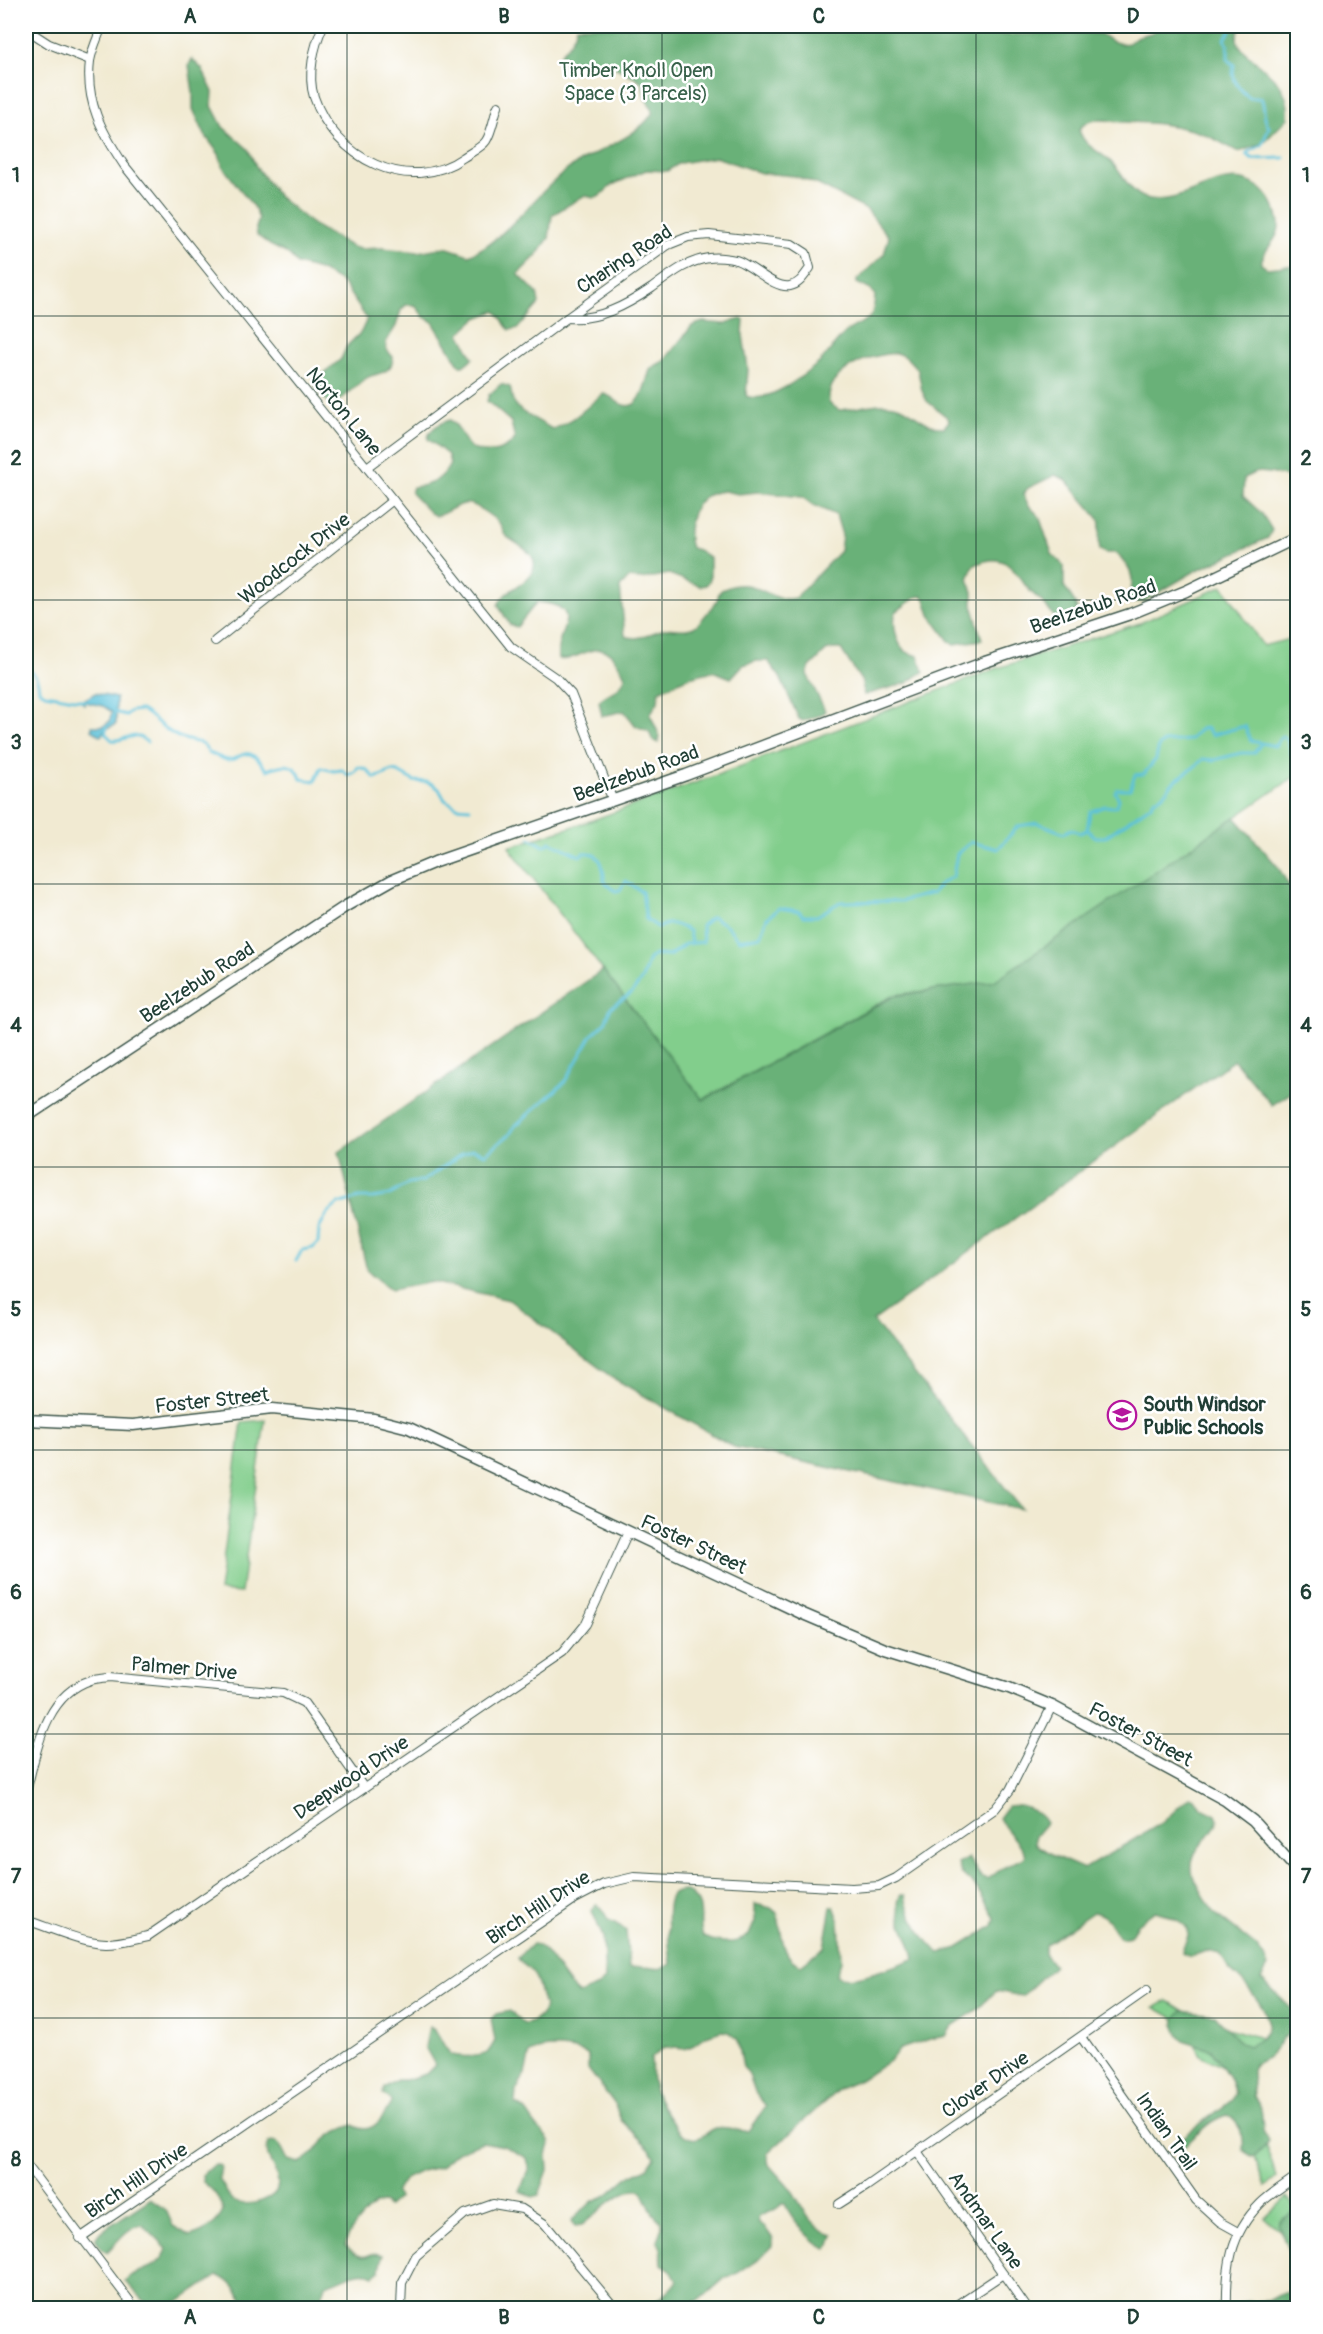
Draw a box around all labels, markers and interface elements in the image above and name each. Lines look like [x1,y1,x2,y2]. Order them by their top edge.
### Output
text: A [184,4,197,29]
text: B [498,4,510,29]
text: C [813,4,825,29]
text: D [1127,4,1140,29]
park label: Timber Knoll Open Space (3 Parcels) [559,58,713,106]
text: 1 [12,163,20,188]
text: 1 [1302,163,1310,188]
street label: Charing Road [572,219,677,299]
street label: Norton Lane [300,362,387,461]
text: 2 [10,446,22,471]
text: 2 [1300,446,1312,471]
street label: Woodcock Drive [233,507,355,610]
street label: Beelzebub Road [1027,573,1159,640]
text: 3 [10,730,22,755]
text: 3 [1300,730,1312,755]
street label: Beelzebub Road [570,739,702,808]
street label: Beelzebub Road [135,936,259,1029]
text: 4 [10,1013,22,1038]
text: 4 [1300,1013,1312,1038]
text: 5 [11,1297,22,1322]
text: 5 [1301,1297,1312,1322]
street label: Foster Street [154,1382,271,1419]
place label: South Windsor Public Schools [1143,1392,1266,1440]
school or university icon: South Windsor Public Schools [1106,1399,1138,1431]
street label: Foster Street [637,1509,752,1580]
text: 6 [10,1580,22,1605]
text: 6 [1300,1580,1312,1605]
street label: Palmer Drive [130,1651,238,1686]
street label: Foster Street [1084,1697,1198,1773]
street label: Deepwood Drive [289,1730,414,1825]
text: 7 [11,1864,22,1889]
text: 7 [1301,1864,1312,1889]
street label: Birch Hill Drive [482,1865,595,1950]
street label: Clover Drive [937,2045,1034,2124]
street label: Indian Trail [1131,2087,1203,2175]
street label: Birch Hill Drive [80,2137,193,2224]
text: 8 [11,2147,21,2172]
text: 8 [1301,2147,1311,2172]
street label: Andmar Lane [943,2167,1029,2274]
text: A [184,2305,197,2330]
text: B [498,2305,510,2330]
text: C [813,2305,825,2330]
text: D [1127,2305,1140,2330]

